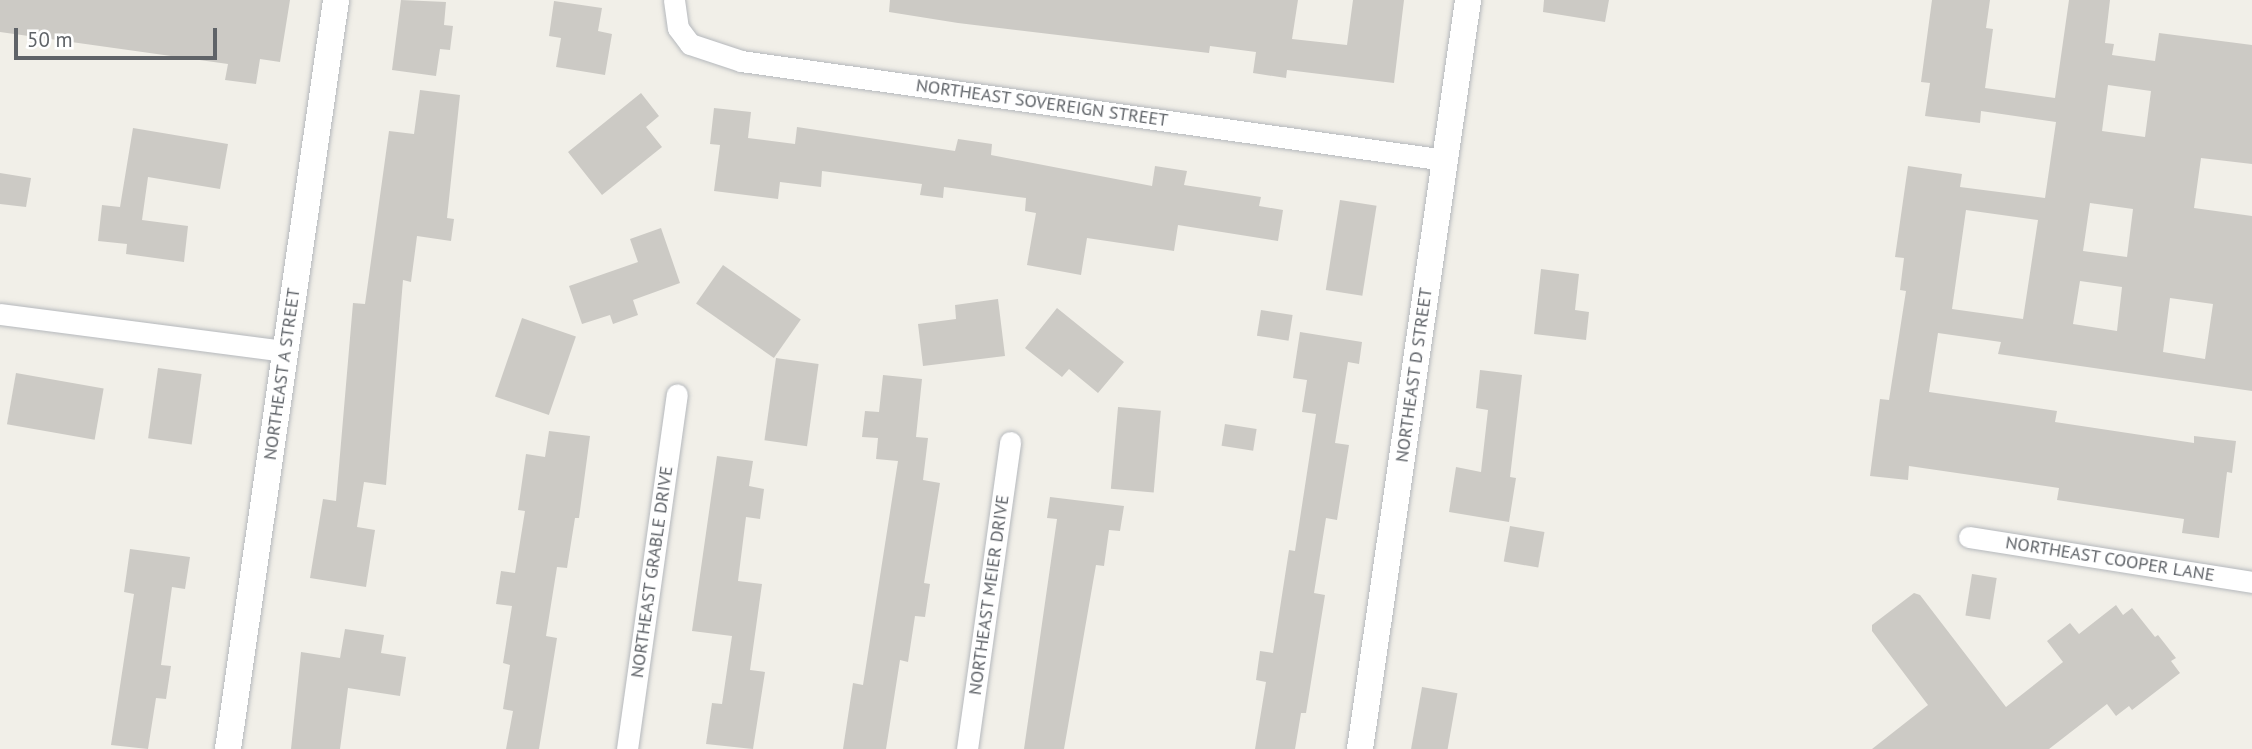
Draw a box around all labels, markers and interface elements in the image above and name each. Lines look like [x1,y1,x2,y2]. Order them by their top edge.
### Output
scale bar [18,14,220,58]
text: 50 m [27,26,73,53]
street label: NORTHEAST SOVEREIGN STREET [914,75,1170,131]
street label: NORTHEAST A STREET [259,286,305,462]
street label: NORTHEAST D STREET [1391,286,1437,464]
street label: NORTHEAST GRABLE DRIVE [626,464,678,680]
street label: NORTHEAST MEIER DRIVE [964,493,1014,697]
street label: NORTHEAST COOPER LANE [2004,532,2216,586]

